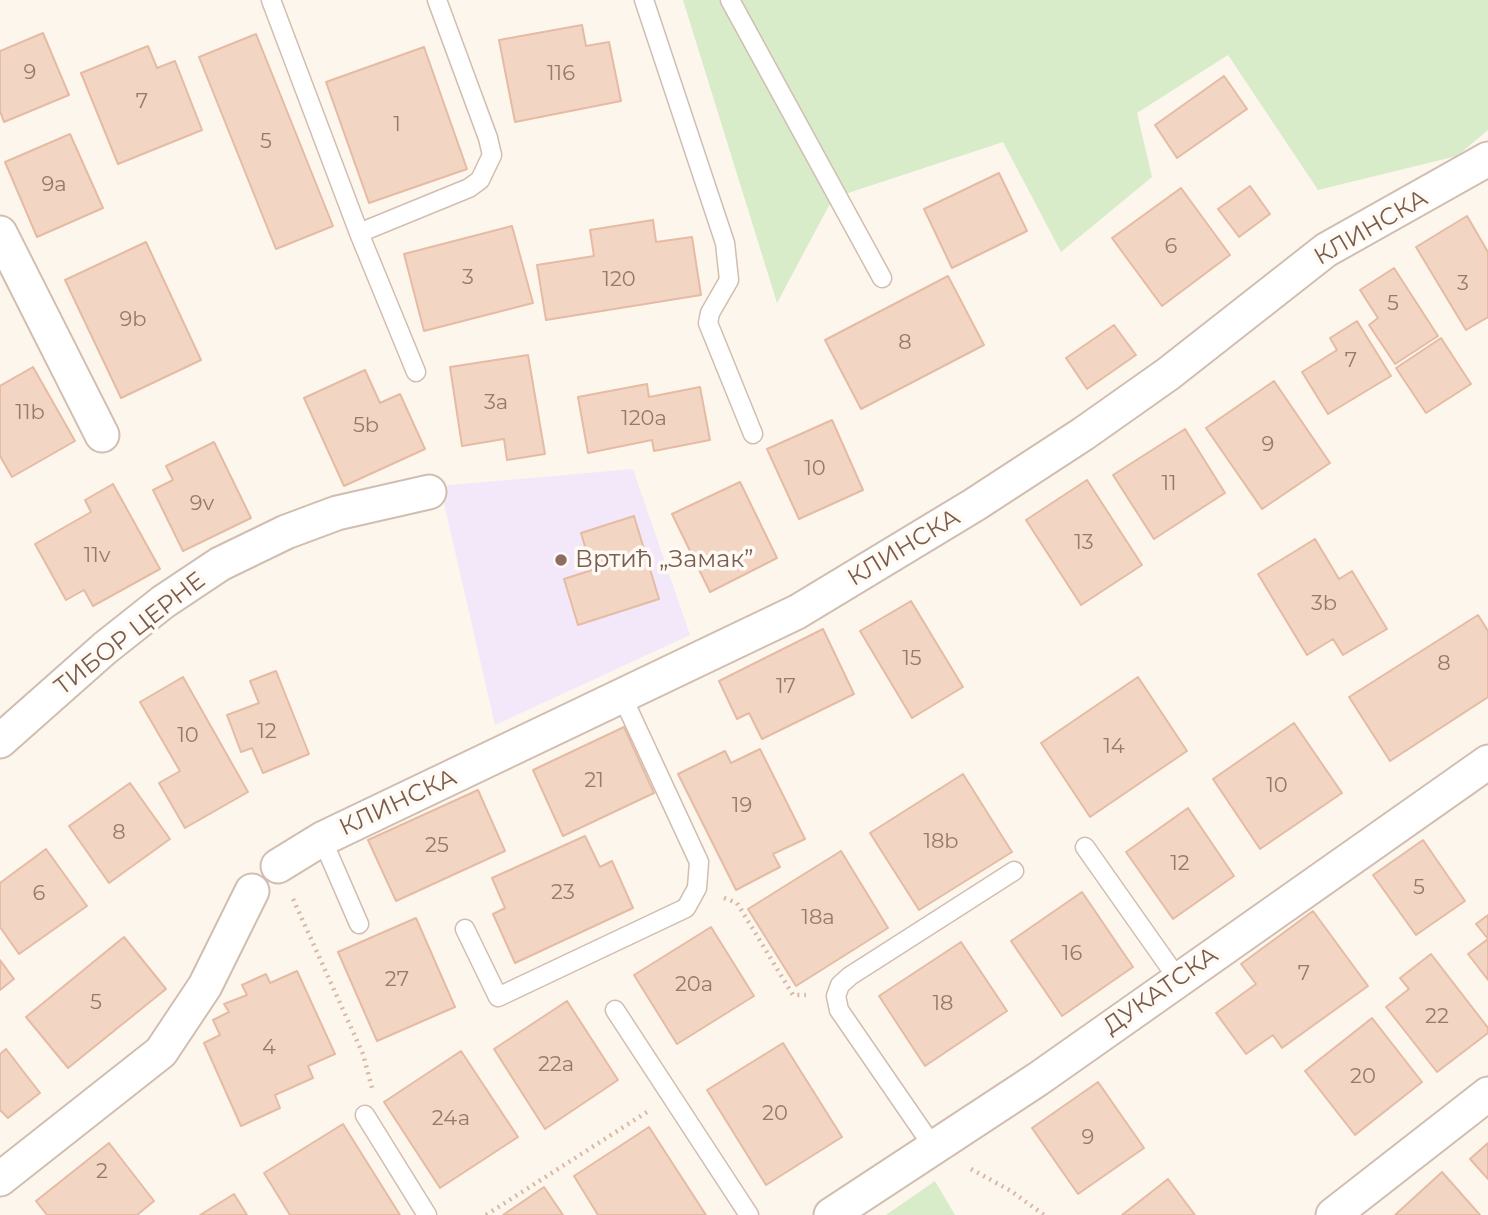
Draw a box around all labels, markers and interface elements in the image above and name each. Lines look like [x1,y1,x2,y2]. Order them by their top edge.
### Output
house number: 9 [24,60,36,86]
house number: 116 [547,61,575,87]
house number: 7 [136,89,148,115]
house number: 1 [393,112,401,138]
house number: 5 [260,129,272,155]
house number: 9a [41,172,67,198]
street label: КЛИНСКА [1309,184,1433,272]
house number: 6 [1165,234,1177,260]
house number: 3 [462,265,474,291]
house number: 120 [602,267,636,293]
house number: 3 [1457,271,1469,297]
house number: 5 [1387,291,1399,317]
house number: 9b [119,307,147,333]
house number: 8 [898,330,912,356]
house number: 7 [1345,348,1357,374]
house number: 3a [484,390,508,416]
house number: 11b [15,400,45,426]
house number: 120a [621,406,667,432]
house number: 5b [353,413,379,439]
house number: 9 [1262,432,1274,458]
house number: 10 [804,456,826,482]
house number: 11 [1161,471,1177,497]
house number: 9v [190,491,214,517]
street label: КЛИНСКА [843,503,965,593]
house number: 13 [1074,530,1094,556]
house number: 11v [84,543,110,569]
place label: Вртић „Замак” [575,546,753,574]
marker: Вртић „Замак” [553,552,569,568]
street label: ТИБОР ЦЕРНЕ [49,566,211,702]
house number: 3b [1311,591,1337,617]
house number: 15 [902,646,922,672]
house number: 8 [1437,651,1451,677]
house number: 17 [776,674,796,700]
house number: 12 [257,719,277,745]
house number: 10 [177,723,199,749]
house number: 14 [1103,734,1125,760]
street label: КЛИНСКА [335,763,461,843]
house number: 21 [584,768,604,794]
house number: 10 [1266,773,1288,799]
house number: 19 [732,793,752,819]
house number: 8 [112,820,126,846]
house number: 18b [923,829,959,855]
house number: 25 [425,833,449,859]
house number: 12 [1170,851,1190,877]
house number: 5 [1413,875,1425,901]
house number: 23 [551,880,575,906]
house number: 6 [33,881,45,907]
house number: 18a [801,905,835,931]
house number: 16 [1062,941,1082,967]
street label: ДУКАТСКА [1098,941,1224,1041]
house number: 7 [1298,961,1310,987]
house number: 27 [385,967,409,993]
house number: 20a [675,972,713,998]
house number: 5 [90,990,102,1016]
house number: 18 [933,991,953,1017]
house number: 22 [1425,1004,1449,1030]
house number: 4 [262,1035,276,1061]
house number: 22a [538,1052,574,1078]
house number: 20 [1350,1064,1376,1090]
house number: 20 [762,1101,788,1127]
house number: 24a [432,1106,470,1132]
house number: 9 [1082,1125,1094,1151]
house number: 2 [96,1159,108,1185]

